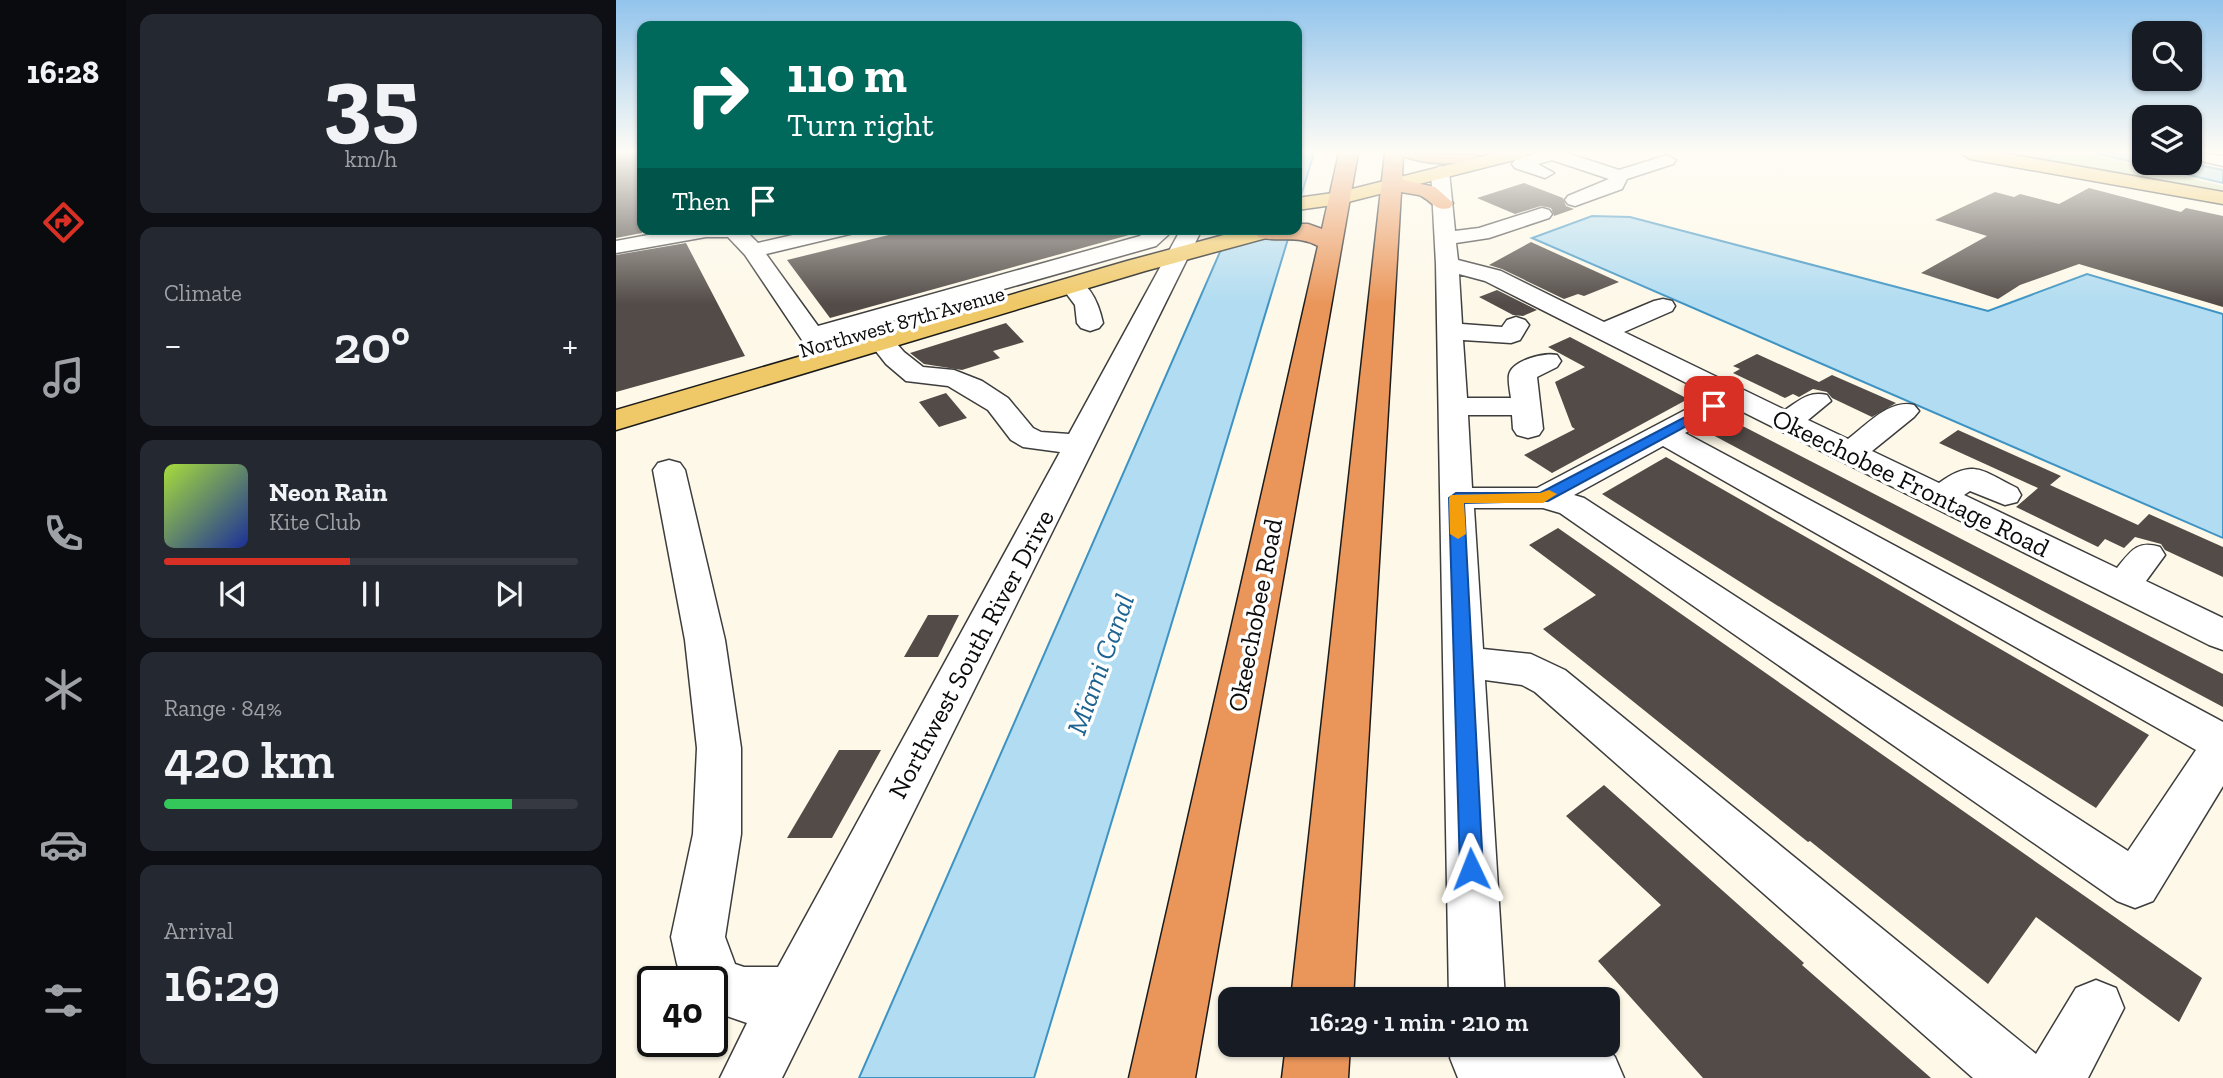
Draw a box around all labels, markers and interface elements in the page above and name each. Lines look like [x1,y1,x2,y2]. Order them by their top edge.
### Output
map controls [2132,21,2202,175]
button: search [2132,21,2202,91]
text: 35 [323,45,419,154]
text: 110 m [787,46,907,105]
icon: right [672,49,763,140]
text: 16:28 [27,53,99,91]
button: layers [2132,105,2202,175]
text: Turn right [787,106,934,144]
text: km/h [345,145,397,173]
icon: arrive [744,182,782,220]
text: Then [672,185,730,217]
icon: directions [39,198,88,247]
text: Climate [164,279,242,307]
street label: Northwest 87th Avenue [796,280,1008,363]
text: 20° [333,314,410,376]
text: − [164,322,182,368]
text: + [562,322,578,368]
icon: music [39,353,88,402]
pin [1684,376,1744,436]
icon: arrive [1695,387,1733,425]
street label: Okeechobee Frontage Road [1767,402,2055,564]
text: Neon Rain [269,476,387,508]
street label: Northwest South River Drive [881,504,1061,804]
text: Kite Club [269,508,361,536]
icon: phone [39,509,88,558]
street label: Okeechobee Road [1221,516,1289,714]
icon: previous [214,575,252,613]
icon: pause [352,575,390,613]
icon: next [490,575,528,613]
water label: Miami Canal [1060,589,1141,739]
icon: climate [39,665,88,714]
text: Range · 84% [164,694,282,722]
text: 420 km [164,729,334,791]
icon: car [39,820,88,869]
position arrow [1434,832,1508,906]
text: Arrival [164,917,233,945]
text: 16:29 [164,952,280,1014]
speed limit sign: 40 [637,966,728,1057]
icon: filters [39,976,88,1025]
text: 16:29 · 1 min · 210 m [1310,1006,1528,1038]

